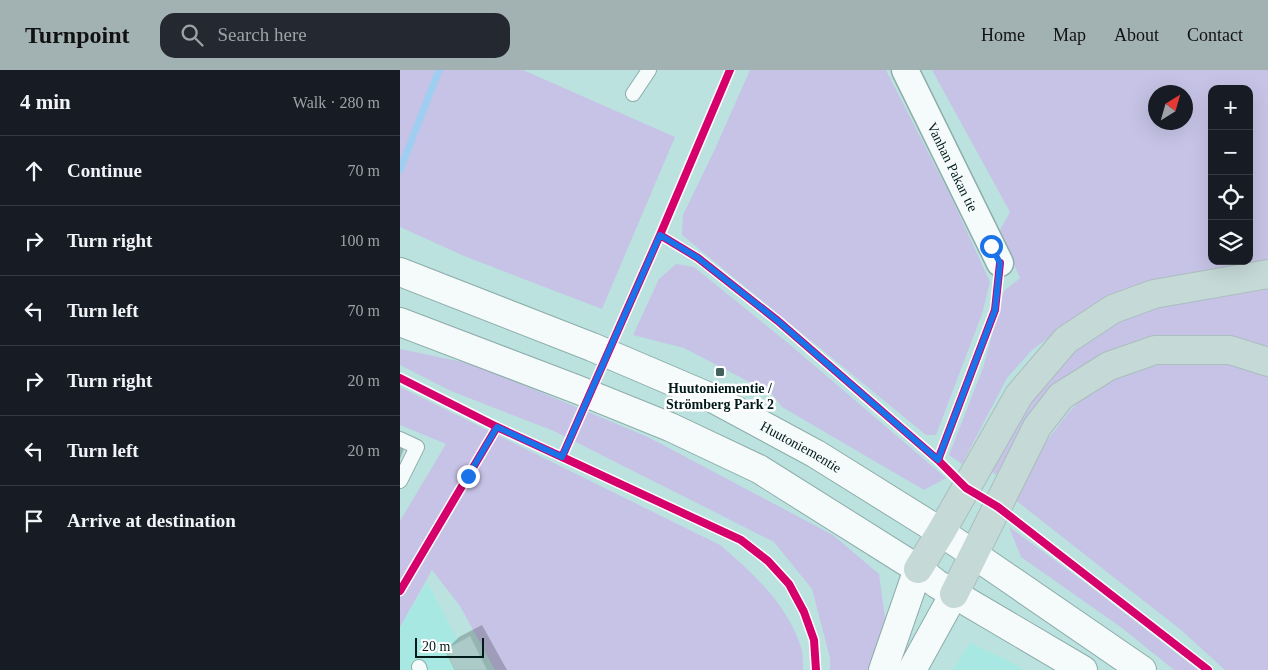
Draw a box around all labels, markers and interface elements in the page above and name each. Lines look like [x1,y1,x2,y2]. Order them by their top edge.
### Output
search box [160,13,510,58]
icon: search [178,21,206,49]
text: Turnpoint [25,22,130,48]
text: Search here [218,24,307,45]
text: Home [981,25,1025,45]
text: Map [1053,25,1086,45]
text: About [1114,25,1159,45]
text: Contact [1187,25,1243,45]
north arrow [1148,85,1193,130]
map controls [1208,85,1253,265]
button: + [1208,85,1253,130]
text: 4 min [20,90,71,114]
text: Walk · 280 m [293,94,380,111]
street label: Vanhan Pakan tie [924,120,980,214]
button: − [1208,130,1253,175]
icon: ahead [20,157,48,185]
text: Continue [67,160,142,181]
text: 70 m [348,162,380,179]
button: locate [1208,175,1253,220]
button: layers [1208,220,1253,265]
icon: right [20,227,48,255]
text: Turn right [67,230,152,251]
text: 100 m [340,232,380,249]
route start [980,235,1003,258]
icon: left [20,297,48,325]
text: Turn left [67,300,139,321]
text: 70 m [348,302,380,319]
marker: Huutoniementie / Strömberg Park 2 [714,366,726,378]
icon: right [20,367,48,395]
text: Turn right [67,370,152,391]
text: 20 m [348,372,380,389]
place label: Huutoniementie / Strömberg Park 2 [666,381,774,412]
street label: Huutoniementie [758,419,844,476]
icon: left [20,437,48,465]
text: Turn left [67,440,139,461]
text: 20 m [348,442,380,459]
route end [457,465,480,488]
icon: arrive [20,507,48,535]
text: Arrive at destination [67,510,236,531]
scale bar [415,635,484,658]
text: 20 m [422,639,450,654]

